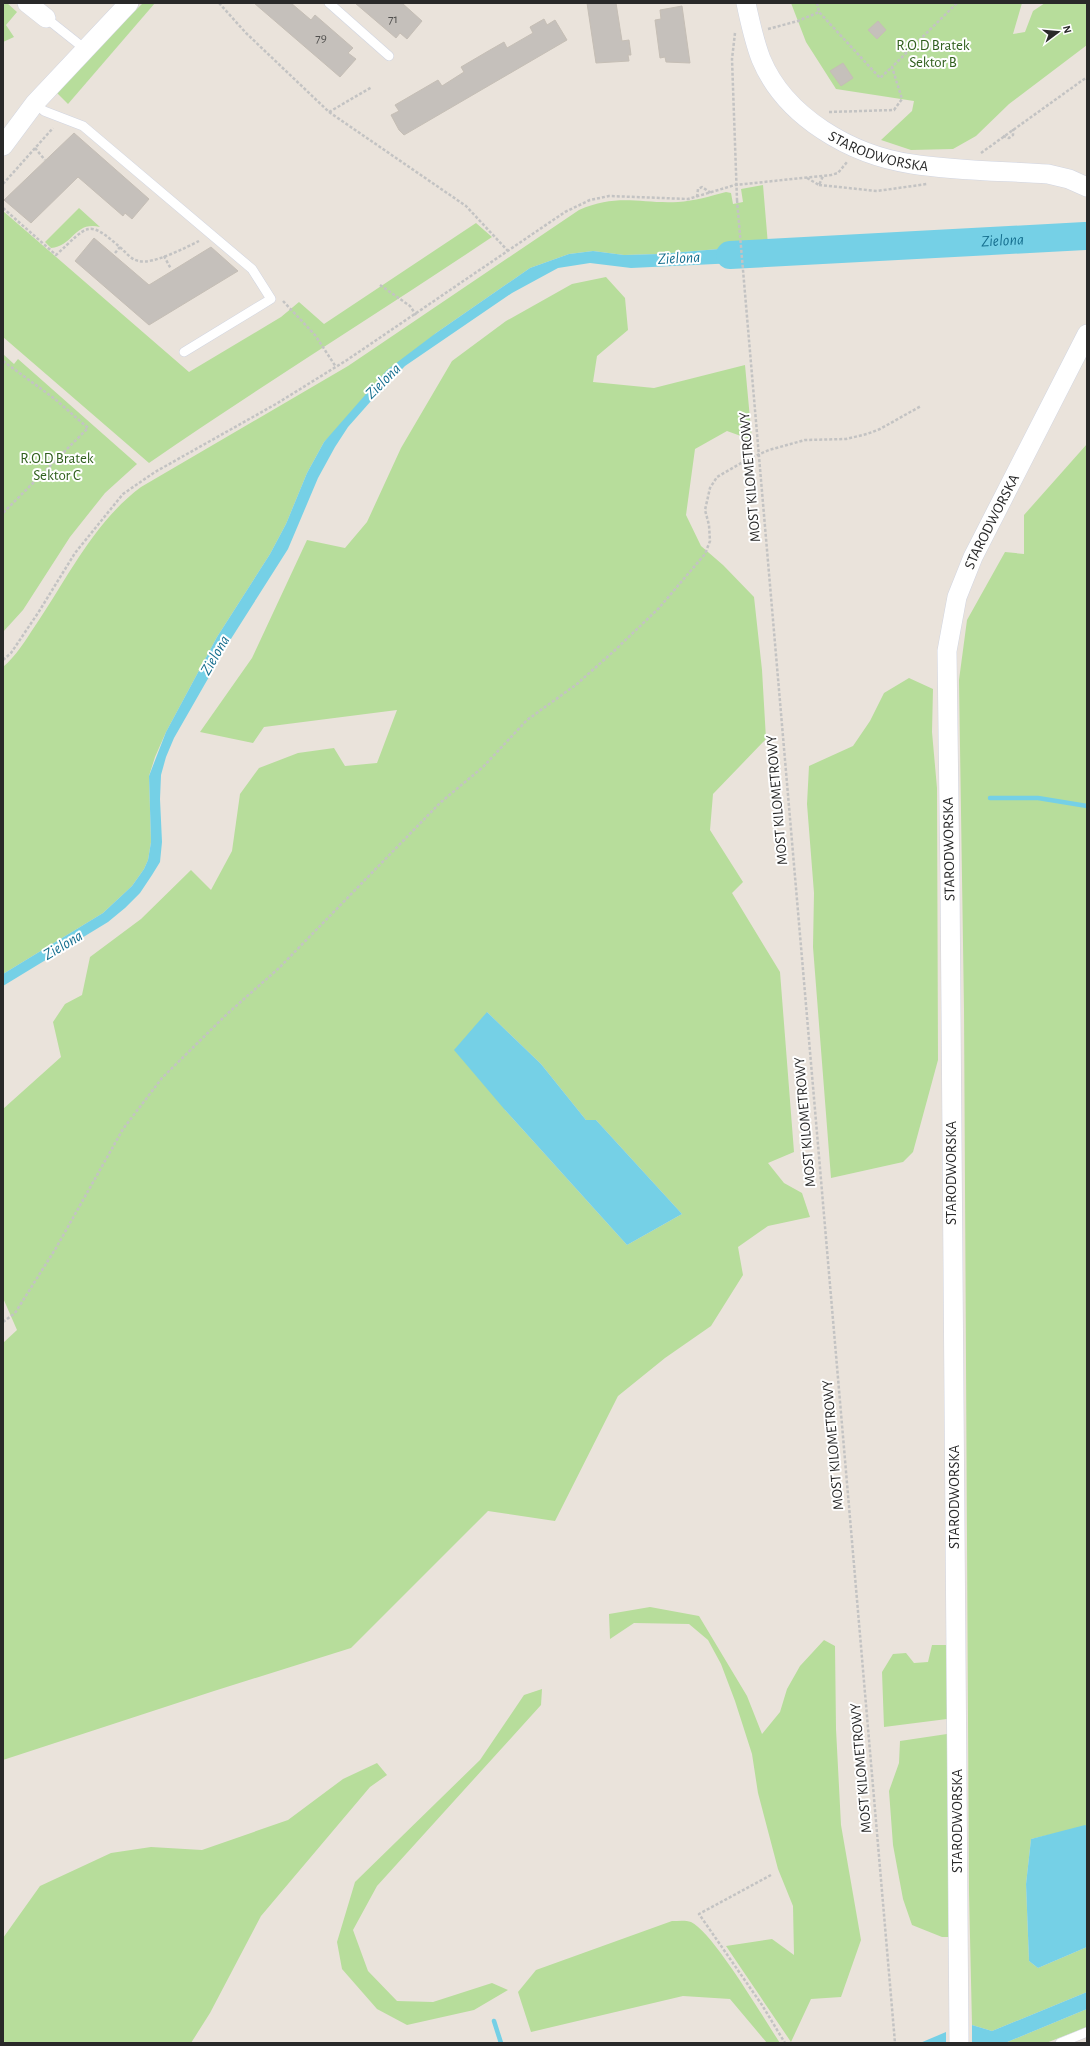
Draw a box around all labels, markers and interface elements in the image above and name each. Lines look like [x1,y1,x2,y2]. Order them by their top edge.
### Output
north arrow [1038,12,1078,52]
house number: 71 [388,13,398,26]
text: N [1061,24,1073,35]
house number: 79 [315,32,327,45]
park label: R.O.D Bratek Sektor B [896,38,970,70]
street label: STARODWORSKA [826,128,930,174]
water label: Zielona [981,231,1024,250]
water label: Zielona [657,249,701,267]
water label: Zielona [362,360,404,402]
street label: MOST KILOMETROWY [737,411,763,543]
park label: R.O.D Bratek Sektor C [20,451,94,483]
street label: STARODWORSKA [962,471,1022,571]
water label: Zielona [197,633,233,677]
street label: MOST KILOMETROWY [764,734,790,866]
street label: STARODWORSKA [941,796,957,901]
water label: Zielona [41,927,85,963]
street label: MOST KILOMETROWY [792,1056,818,1188]
street label: STARODWORSKA [944,1121,959,1225]
street label: MOST KILOMETROWY [820,1379,846,1511]
street label: STARODWORSKA [947,1445,962,1549]
street label: MOST KILOMETROWY [848,1702,874,1834]
street label: STARODWORSKA [950,1769,965,1873]

